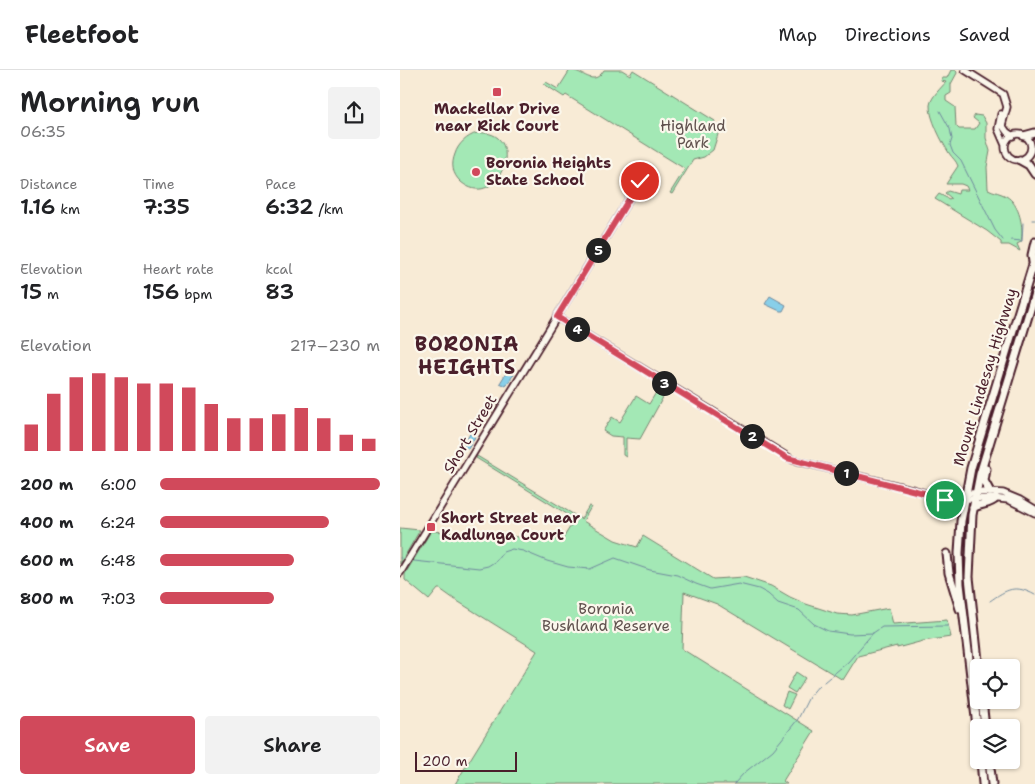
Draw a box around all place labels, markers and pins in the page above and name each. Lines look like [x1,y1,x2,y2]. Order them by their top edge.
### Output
marker: Mackellar Drive near Rick Court [491,86,503,98]
place label: Mackellar Drive near Rick Court [434,99,560,136]
place label: Boronia Heights State School [486,153,611,190]
pin [619,160,661,202]
marker: Boronia Heights State School [470,166,482,178]
pin: 5 [586,238,610,262]
pin: 4 [564,316,590,342]
pin: 3 [652,370,676,396]
pin: 2 [740,424,764,448]
pin: 1 [834,460,858,486]
pin [924,479,966,521]
place label: Short Street near Kadlunga Court [441,508,580,545]
marker: Short Street near Kadlunga Court [425,521,437,533]

